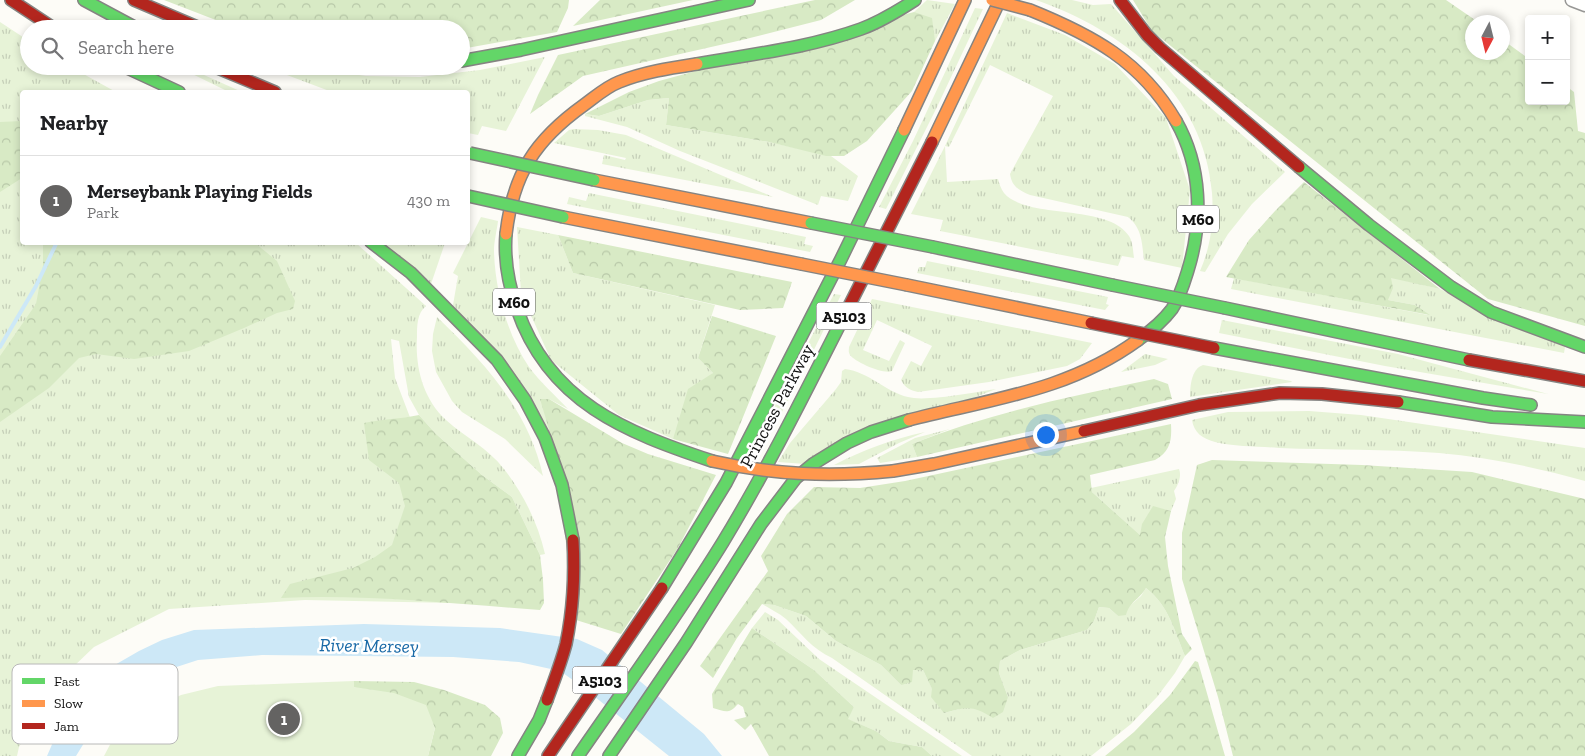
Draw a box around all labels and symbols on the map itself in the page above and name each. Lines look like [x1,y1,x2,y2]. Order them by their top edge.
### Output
north arrow [1465,15,1510,60]
road number: M60 [1177,205,1219,232]
road number: M60 [493,288,535,316]
road number: A5103 [816,302,872,330]
street label: Princess Parkway [735,340,819,472]
your location [1033,422,1059,448]
water label: River Mersey [319,633,419,658]
legend [12,664,178,744]
road number: A5103 [572,666,628,694]
text: Fast [54,673,81,690]
text: Slow [54,695,83,712]
pin: 1 [268,700,300,738]
text: Jam [54,718,79,735]

